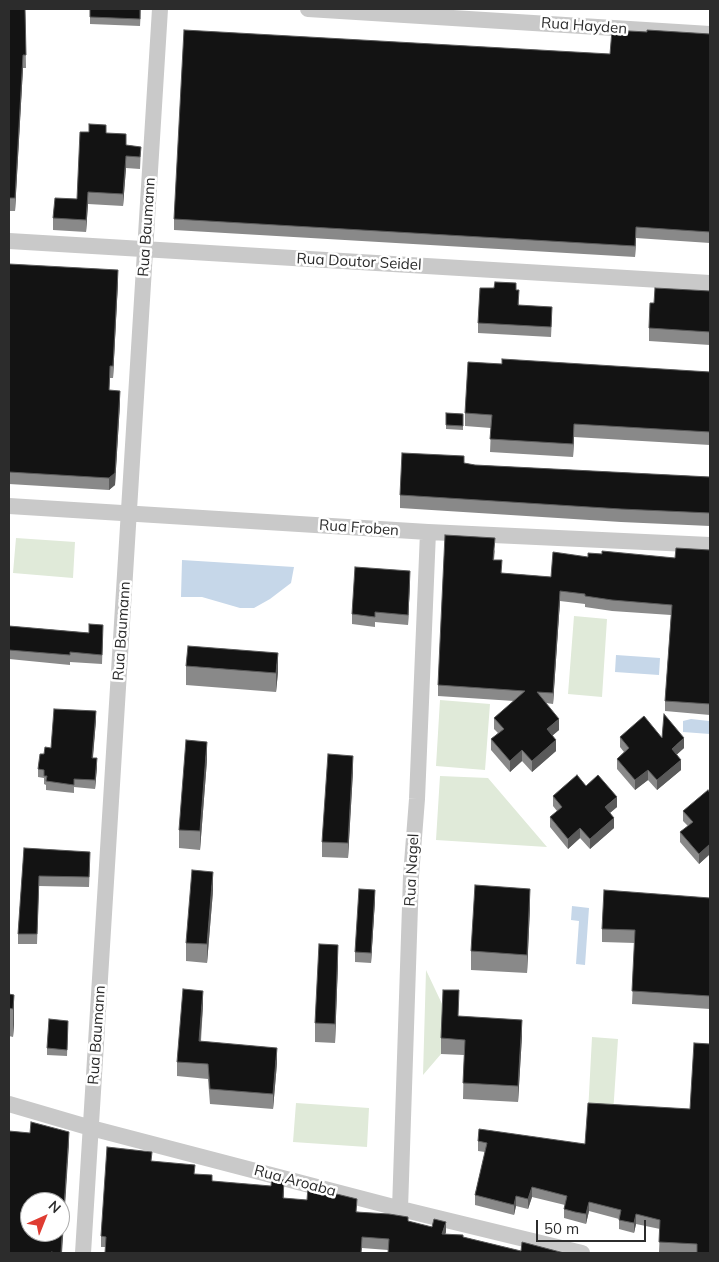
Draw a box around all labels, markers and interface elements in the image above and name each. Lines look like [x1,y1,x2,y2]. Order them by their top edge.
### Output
street label: Rua Hayden [540,14,628,38]
street label: Rua Baumann [135,177,159,277]
street label: Rua Doutor Seidel [296,250,422,274]
street label: Rua Froben [318,516,400,540]
street label: Rua Baumann [110,581,134,681]
street label: Rua Nagel [401,833,423,907]
street label: Rua Baumann [85,985,109,1085]
street label: Rua Aroaba [252,1161,338,1201]
north arrow [20,1192,70,1242]
text: N [45,1197,65,1217]
scale bar [539,1210,649,1242]
text: 50 m [544,1219,579,1238]

